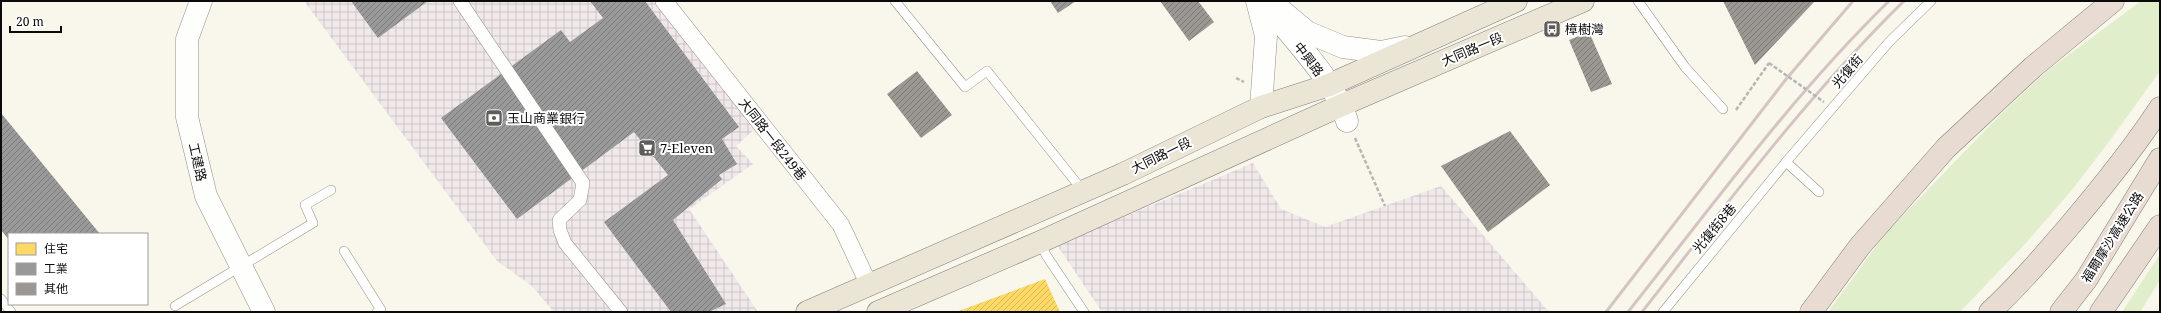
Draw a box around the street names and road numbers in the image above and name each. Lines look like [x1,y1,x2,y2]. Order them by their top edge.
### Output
street label: 大同路一段 [1439,28,1505,70]
street label: 中興路 [1290,38,1328,80]
street label: 光復街 [1827,50,1867,92]
street label: 大同路一段249巷 [735,94,811,184]
street label: 大同路一段 [1128,133,1194,177]
street label: 工建路 [185,141,211,183]
street label: 福爾摩沙高速公路 [2077,188,2147,286]
street label: 光復街8巷 [1688,200,1740,256]

